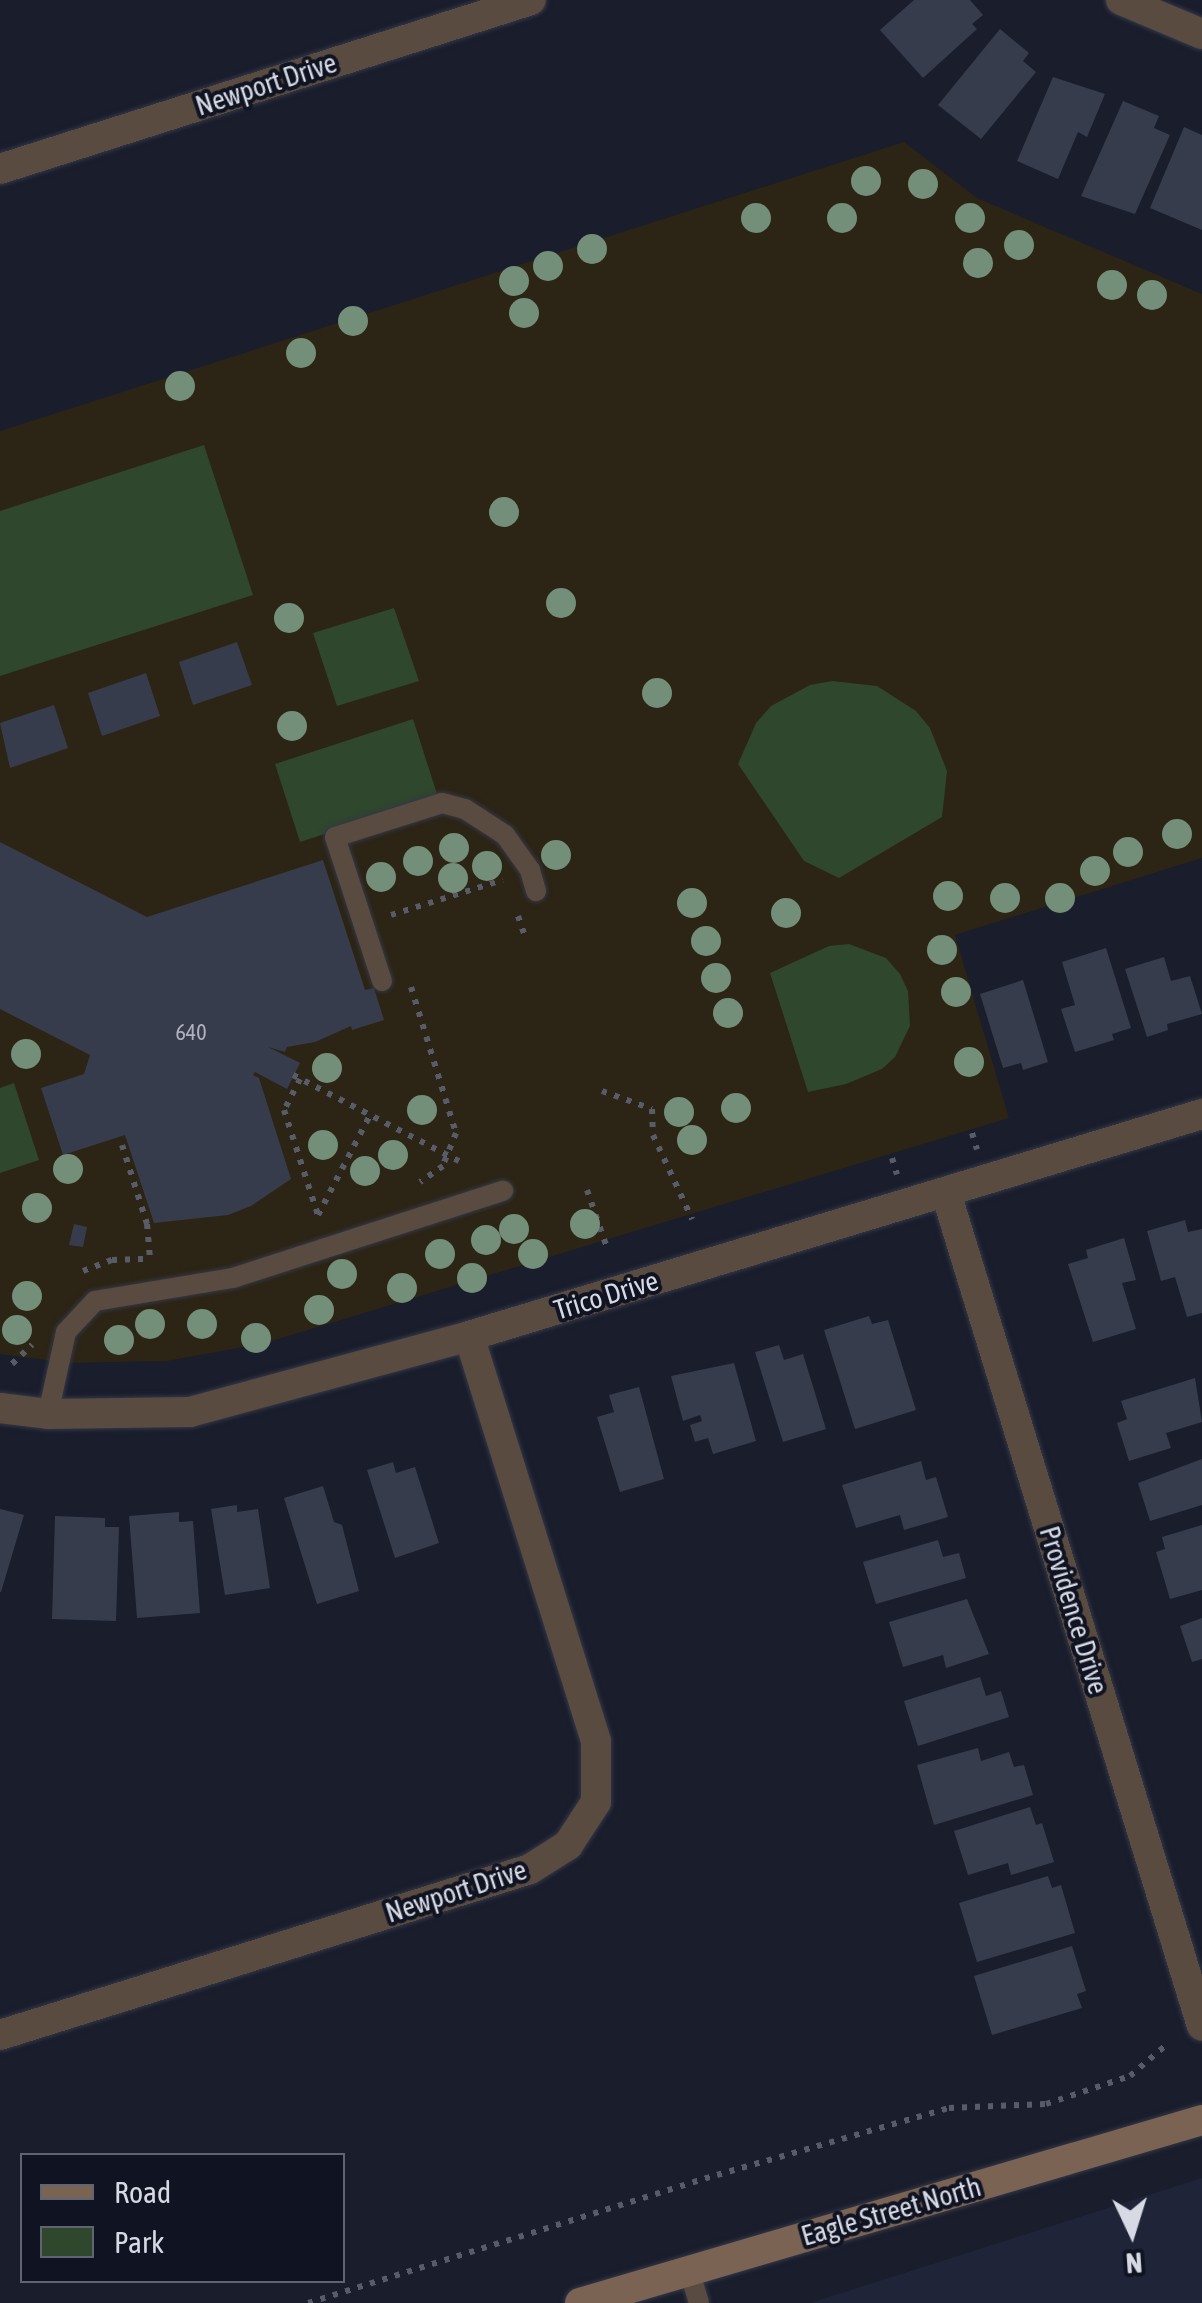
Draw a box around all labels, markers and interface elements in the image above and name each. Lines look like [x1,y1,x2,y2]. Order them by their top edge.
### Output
street label: Newport Drive [191,45,341,123]
house number: 640 [175,1020,207,1046]
street label: Trico Drive [550,1263,662,1327]
street label: Providence Drive [1033,1522,1115,1698]
street label: Newport Drive [381,1852,531,1930]
legend [20,2153,345,2283]
street label: Eagle Street North [797,2169,985,2253]
text: Road [114,2175,171,2209]
north arrow [1082,2183,1182,2283]
text: Park [114,2225,164,2259]
text: N [1125,2246,1143,2279]

